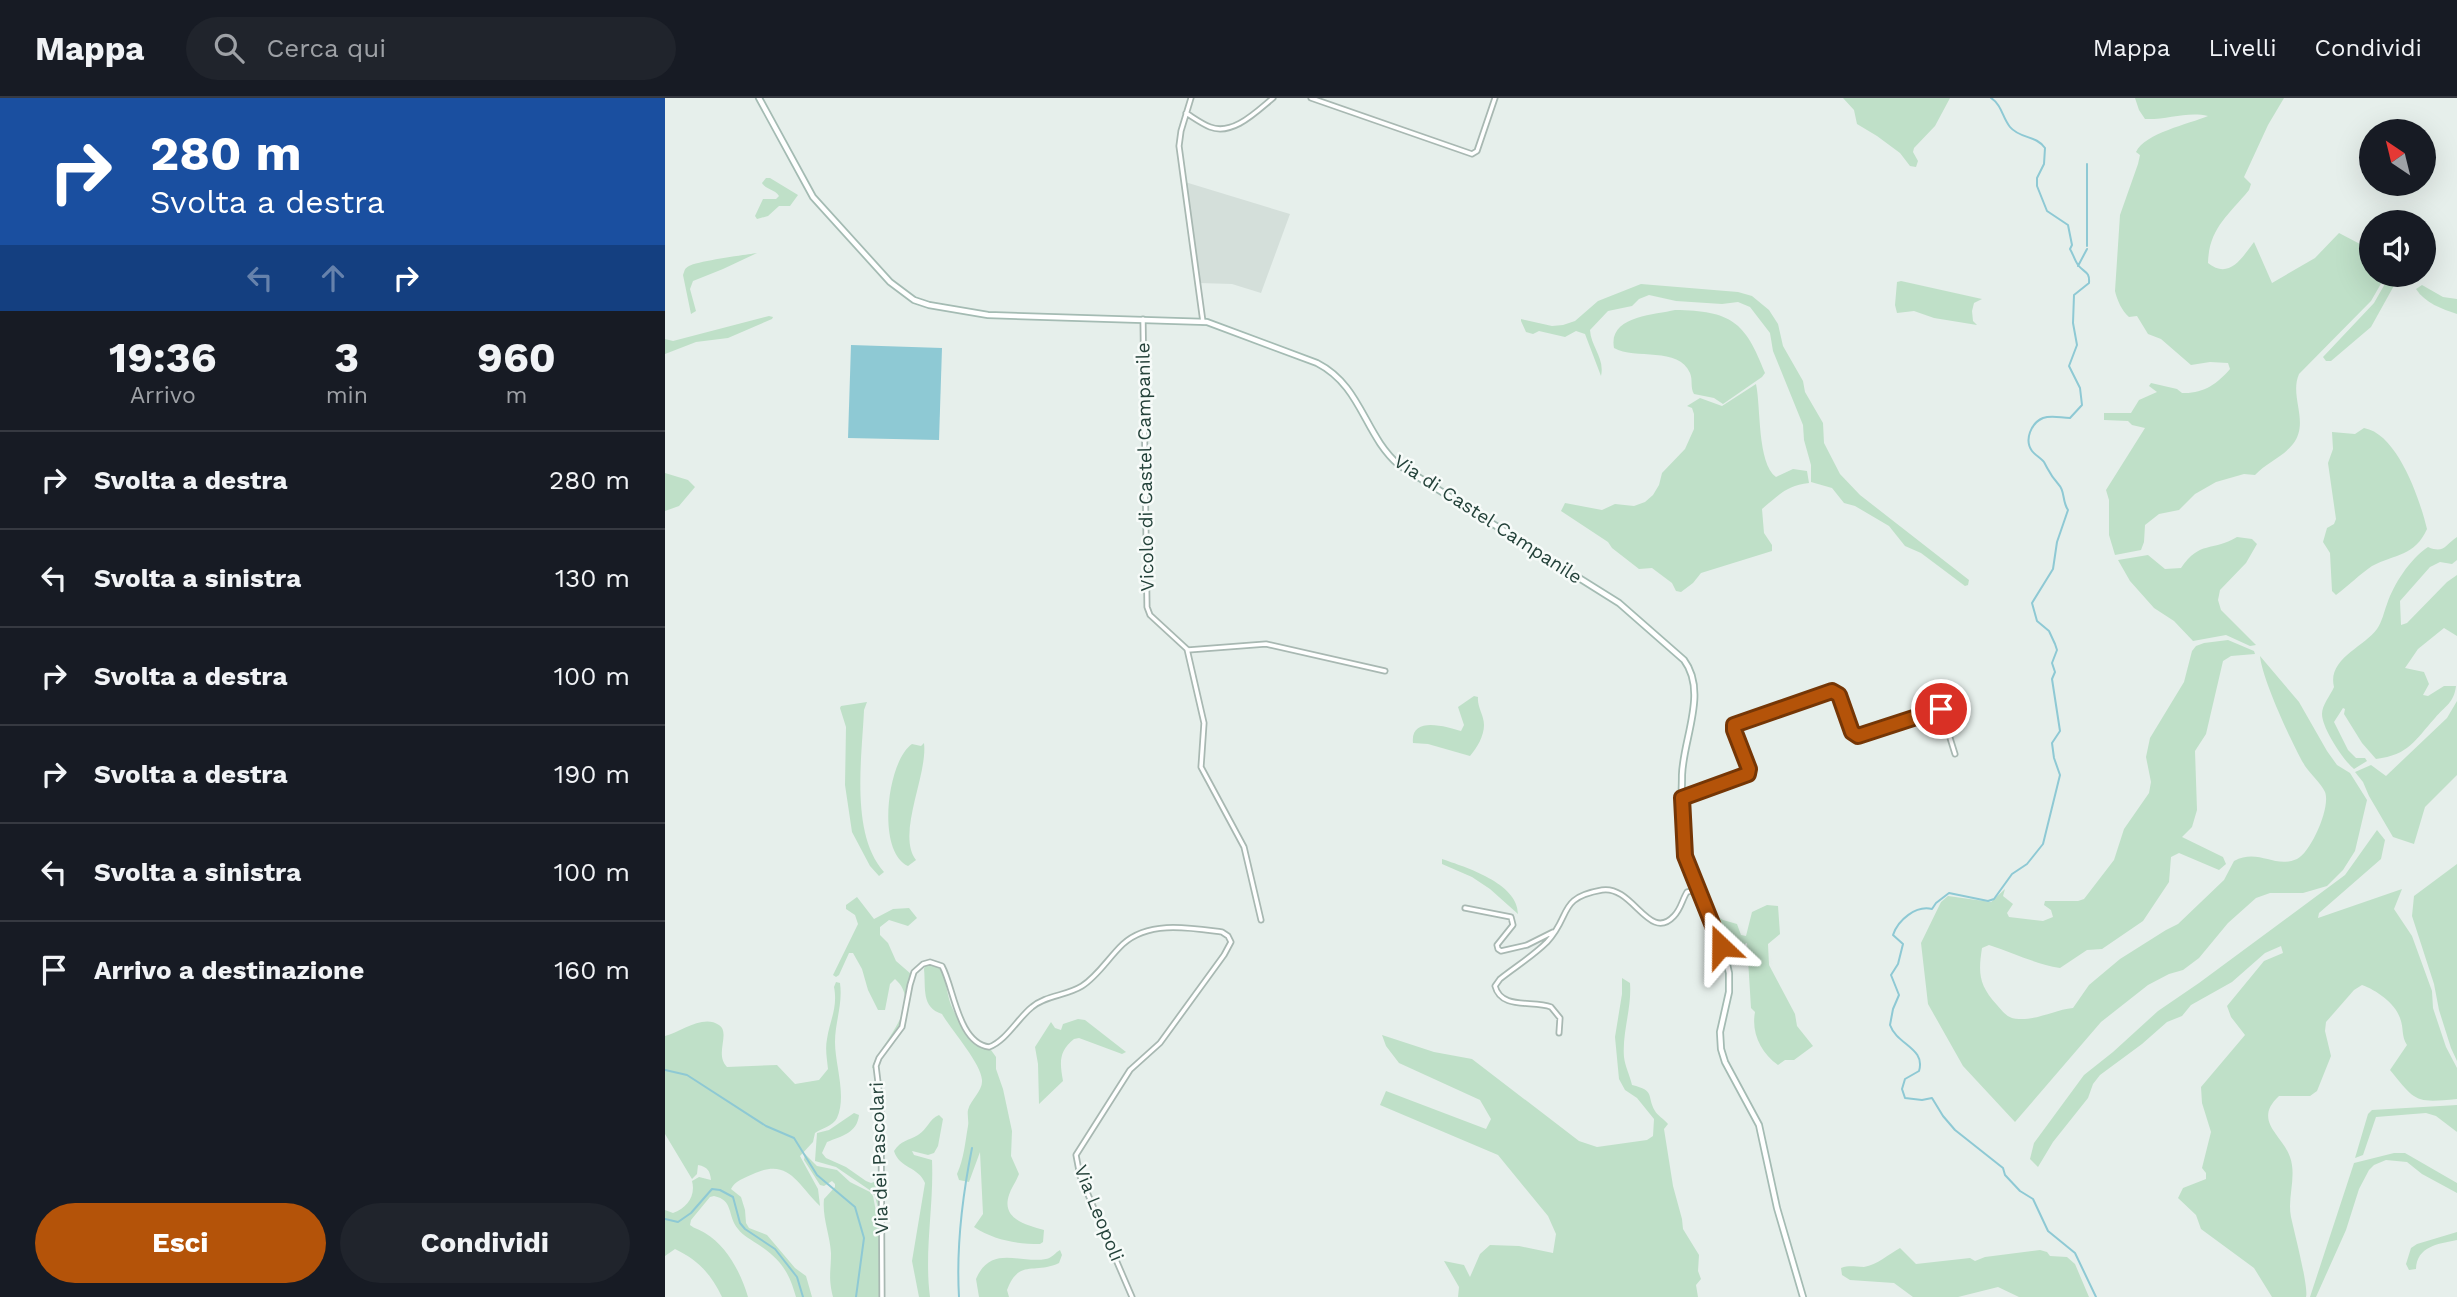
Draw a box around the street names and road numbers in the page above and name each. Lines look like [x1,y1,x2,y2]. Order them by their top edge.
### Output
street label: Vicolo di Castel Campanile [1131,342,1159,592]
street label: Via di Castel Campanile [1389,449,1587,589]
street label: Via dei Pascolari [865,1081,893,1235]
street label: Via Leopoli [1069,1161,1129,1265]

